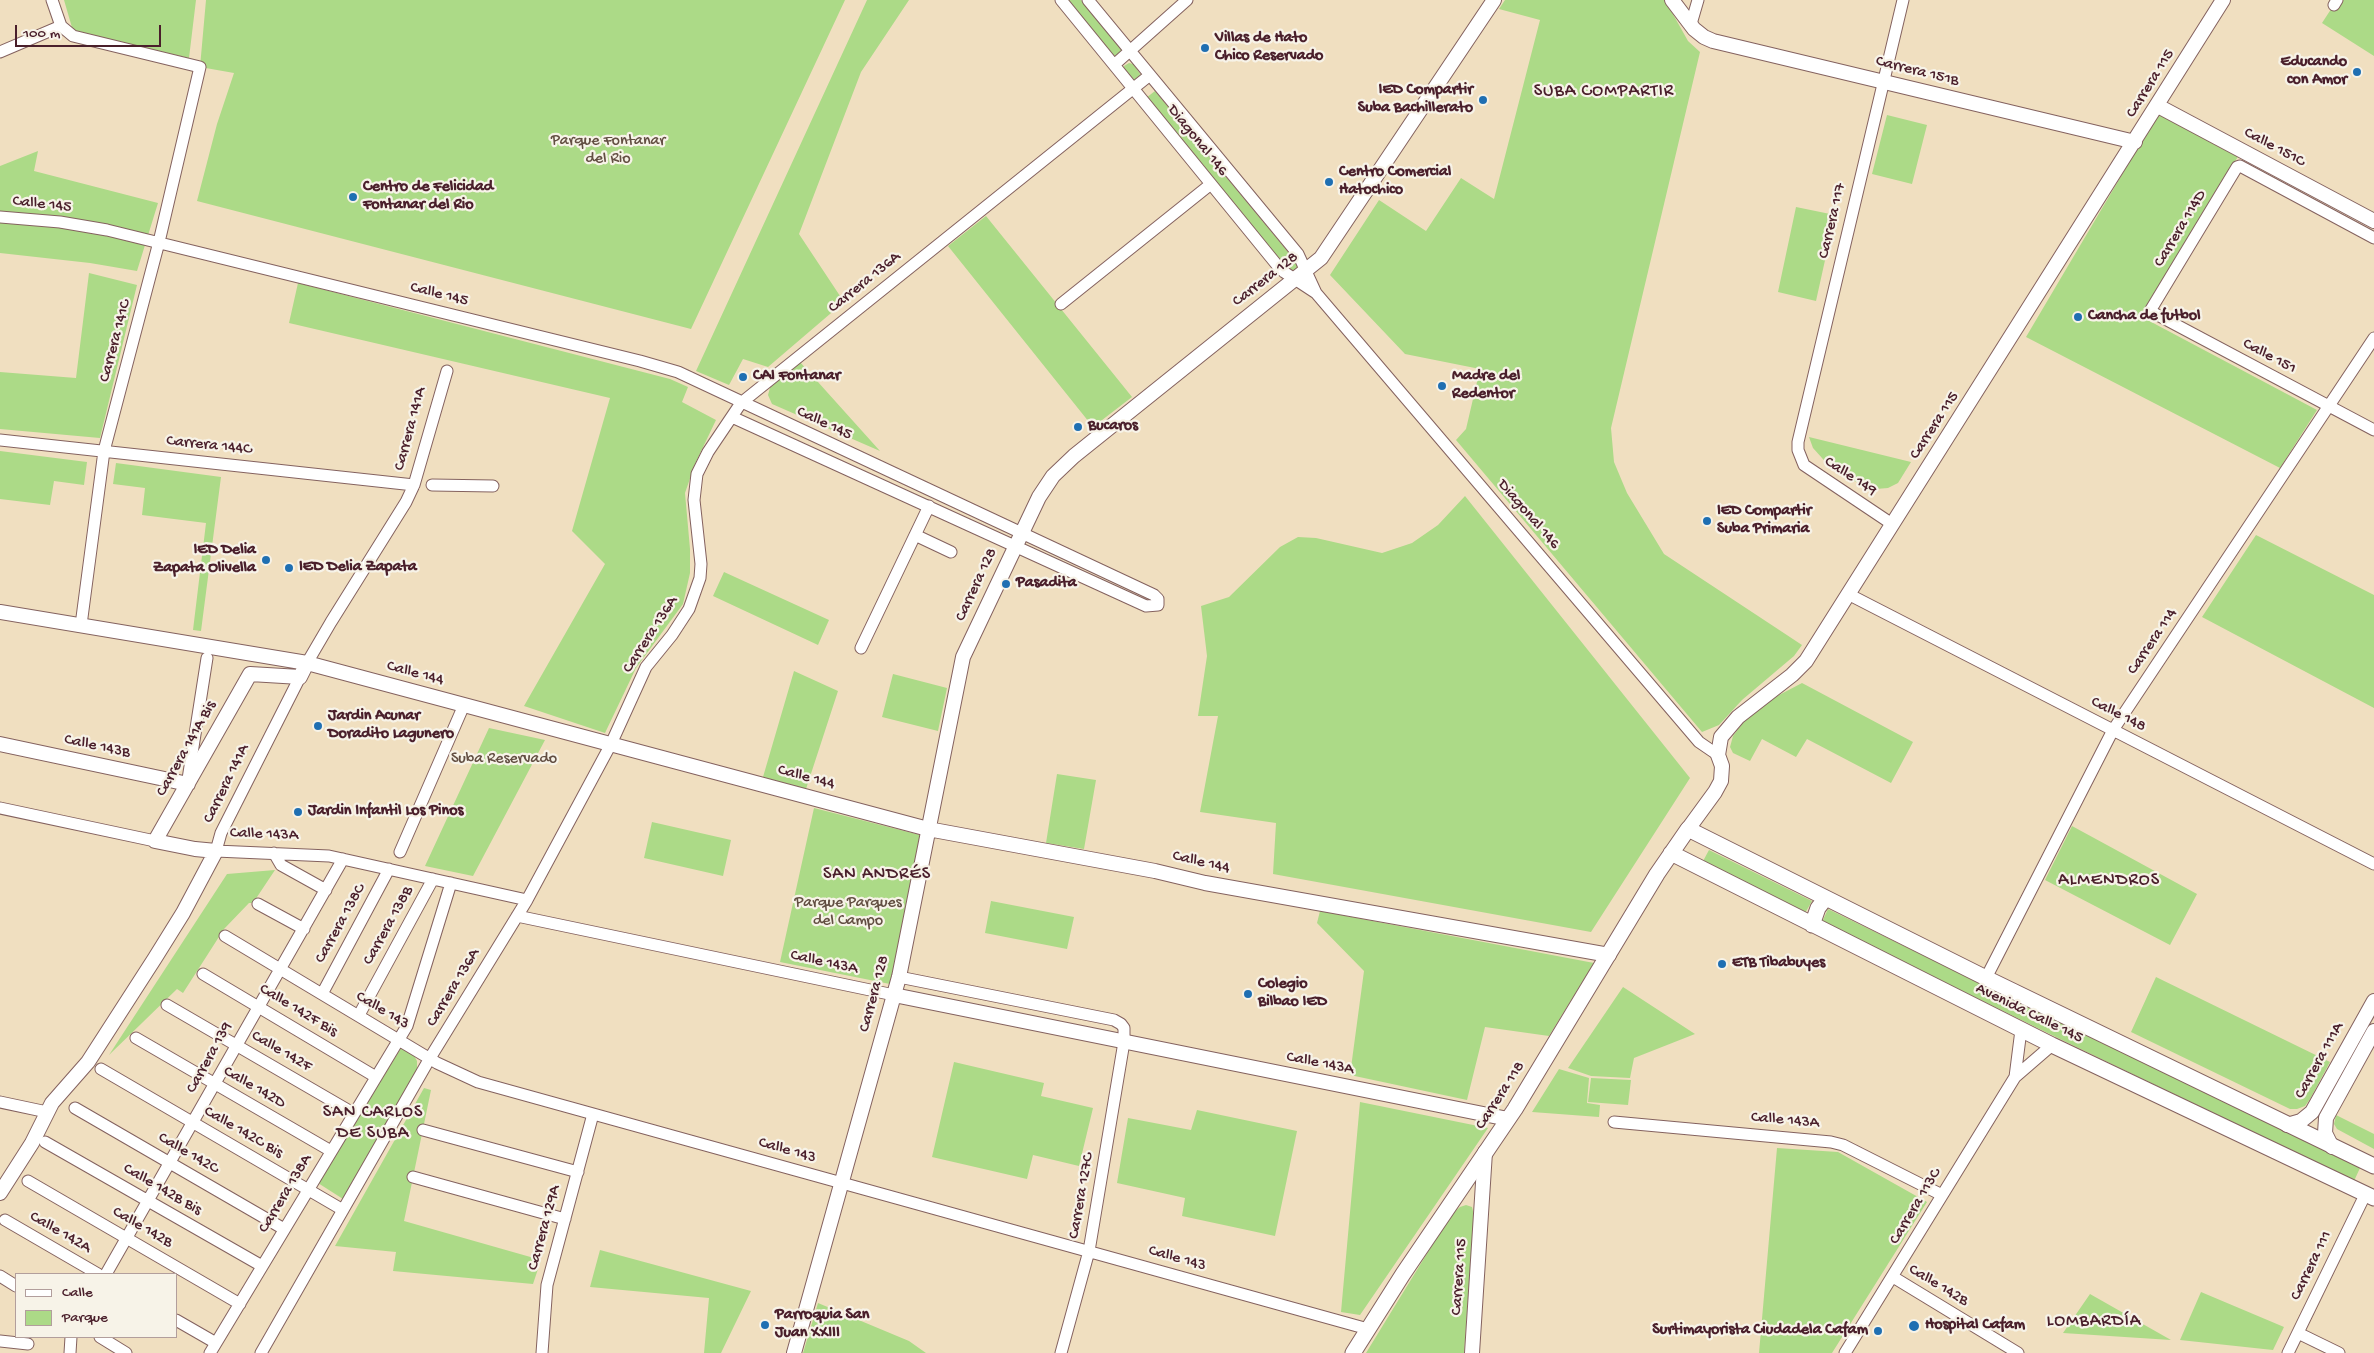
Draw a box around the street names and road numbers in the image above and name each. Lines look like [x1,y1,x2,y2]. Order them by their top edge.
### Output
street label: Carrera 115 [2123,46,2179,122]
street label: Carrera 151B [1873,52,1961,92]
street label: Diagonal 146 [1162,101,1232,181]
street label: Calle 151C [2240,124,2308,172]
street label: Carrera 117 [1815,181,1851,261]
street label: Carrera 114D [2151,187,2211,271]
street label: Calle 145 [12,192,72,218]
street label: Carrera 136A [825,248,905,318]
street label: Carrera 128 [1229,248,1303,312]
street label: Calle 145 [408,279,470,311]
street label: Carrera 141C [96,298,136,384]
street label: Calle 151 [2239,335,2299,379]
street label: Carrera 141A [391,385,431,473]
street label: Carrera 115 [1906,389,1964,463]
street label: Calle 145 [793,403,855,445]
street label: Carrera 144C [165,432,253,460]
street label: Calle 149 [1820,453,1880,501]
street label: Diagonal 146 [1493,476,1563,554]
street label: Carrera 128 [952,545,1002,625]
street label: Carrera 136A [619,593,683,677]
street label: Carrera 114 [2124,605,2182,679]
street label: Calle 144 [384,657,446,691]
street label: Calle 148 [2087,693,2149,737]
street label: Carrera 141A Bis [153,698,221,800]
street label: Calle 143B [62,731,132,763]
street label: Carrera 141A [200,741,254,827]
street label: Calle 144 [775,761,837,795]
street label: Calle 143A [229,824,299,846]
street label: Calle 144 [1170,847,1232,879]
street label: Carrera 138C [311,881,371,967]
street label: Carrera 138B [359,883,419,969]
street label: Carrera 136A [423,945,485,1031]
street label: Calle 143A [789,946,859,980]
street label: Carrera 128 [856,954,894,1034]
street label: Calle 142F Bis [255,980,341,1042]
street label: Avenida Calle 145 [1972,980,2086,1048]
street label: Calle 143 [352,988,412,1034]
street label: Carrera 139 [183,1019,237,1097]
street label: Carrera 111A [2291,1019,2349,1103]
street label: Calle 142F [247,1027,315,1077]
street label: Calle 143A [1285,1048,1355,1080]
street label: Carrera 118 [1472,1058,1530,1134]
street label: Calle 142D [219,1062,289,1114]
street label: Calle 142C Bis [200,1103,286,1163]
street label: Calle 143A [1750,1108,1820,1134]
street label: Calle 142C [154,1129,222,1179]
street label: Calle 143 [756,1134,818,1168]
street label: Carrera 138A [255,1151,317,1237]
street label: Carrera 127C [1065,1152,1099,1240]
street label: Calle 142B Bis [119,1160,205,1220]
street label: Carrera 113C [1886,1165,1946,1249]
street label: Carrera 129A [524,1183,566,1273]
street label: Calle 142B [108,1203,176,1253]
street label: Calle 142A [26,1208,94,1258]
street label: Carrera 111 [2287,1228,2337,1304]
street label: Carrera 115 [1448,1238,1472,1316]
street label: Calle 143 [1146,1242,1208,1276]
street label: Calle 142B [1904,1261,1972,1311]

